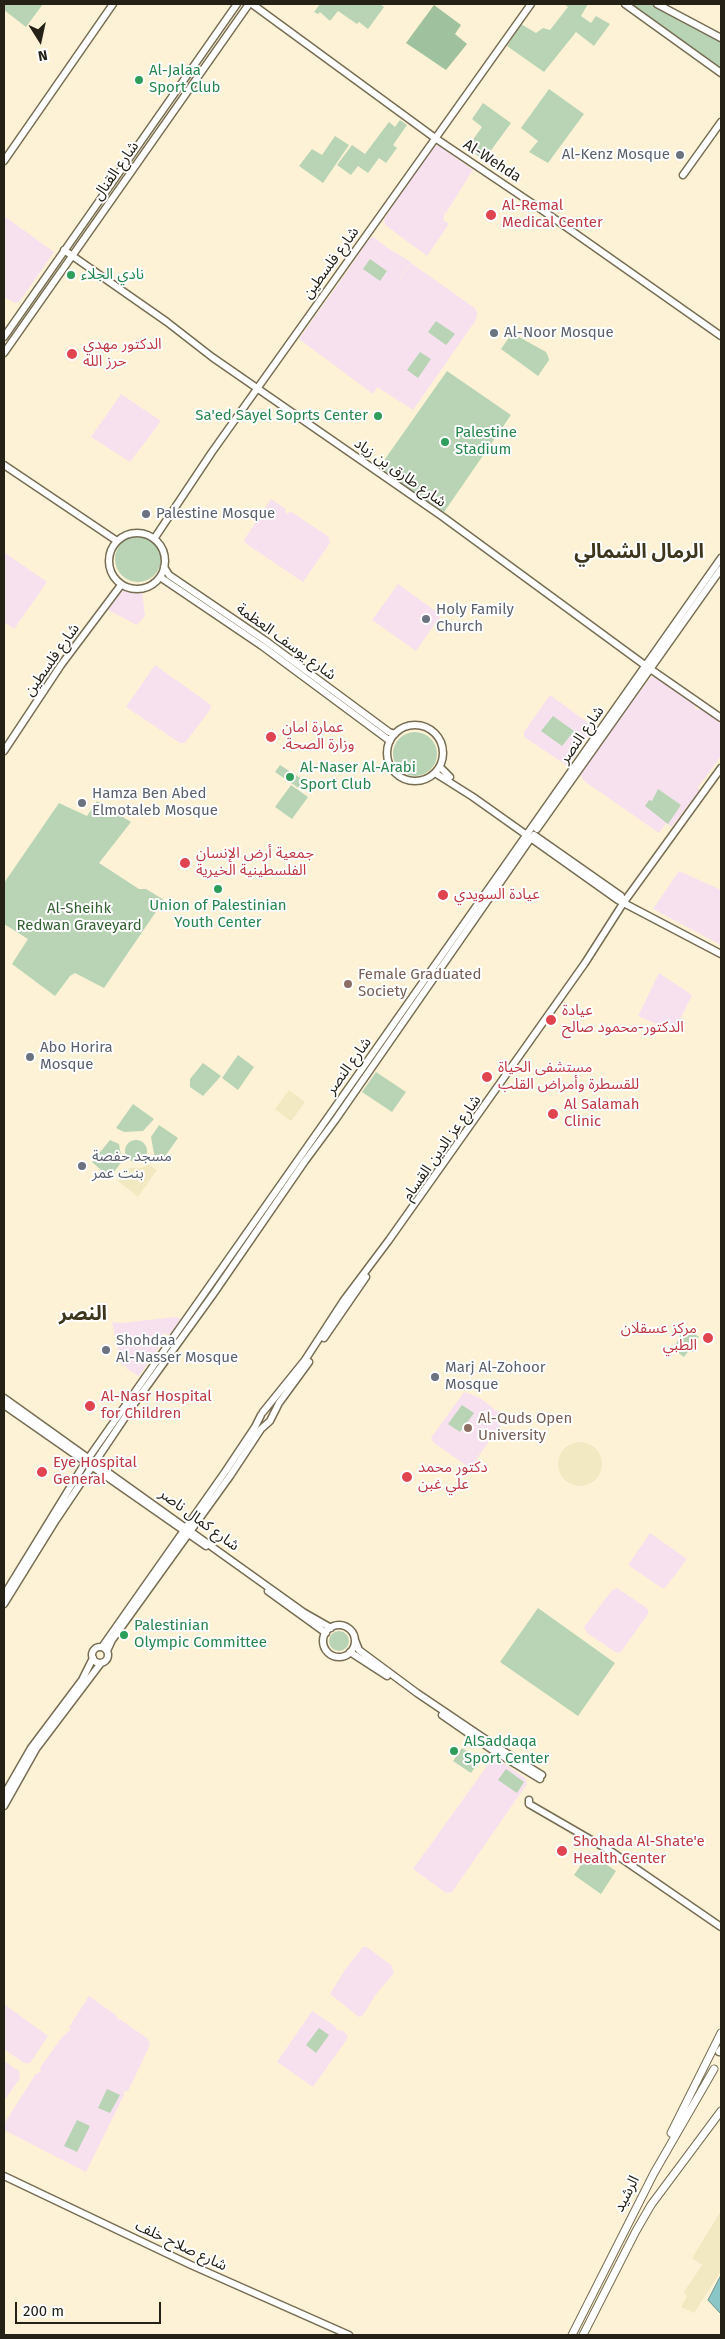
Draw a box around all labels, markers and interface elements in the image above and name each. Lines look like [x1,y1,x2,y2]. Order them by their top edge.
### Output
north arrow [15,15,65,65]
text: N [37,46,49,64]
place label: Al-Jalaa Sport Club [149,62,220,97]
marker: Al-Jalaa Sport Club [133,74,145,86]
street label: Al-Wehda [460,136,524,186]
street label: شارع القنال [89,138,143,204]
place label: Al-Kenz Mosque [562,146,670,164]
marker: Al-Kenz Mosque [674,149,686,161]
place label: Al-Remal Medical Center [502,197,603,232]
marker: Al-Remal Medical Center [484,208,498,222]
street label: شارع فلسطين [299,224,363,302]
place label: نادي الجلاء [81,266,144,284]
marker: نادي الجلاء [65,269,77,281]
place label: Al-Noor Mosque [504,324,614,342]
marker: Al-Noor Mosque [488,327,500,339]
place label: الدكتور مهدي حرز الله [83,336,162,371]
marker: الدكتور مهدي حرز الله [65,347,79,361]
place label: Sa'ed Sayel Soprts Center [195,407,368,425]
marker: Sa'ed Sayel Soprts Center [372,410,384,422]
place label: Palestine Stadium [455,424,517,459]
street label: شارع طارق بن زياد [350,435,450,511]
marker: Palestine Stadium [439,436,451,448]
place label: Palestine Mosque [156,505,275,523]
marker: Palestine Mosque [140,508,152,520]
district label: الرمال الشمالي [574,540,704,564]
street label: شارع يوسف العظمة [233,600,339,684]
place label: Holy Family Church [436,601,514,636]
marker: Holy Family Church [420,613,432,625]
street label: شارع فلسطين [20,620,84,700]
street label: شارع النصر [556,703,608,767]
place label: عمارة امان .وزارة الصحة [282,719,355,754]
marker: عمارة امان .وزارة الصحة [264,730,278,744]
place label: Al-Naser Al-Arabi Sport Club [300,759,416,794]
marker: Al-Naser Al-Arabi Sport Club [284,771,296,783]
place label: Hamza Ben Abed Elmotaleb Mosque [92,785,218,820]
marker: Hamza Ben Abed Elmotaleb Mosque [76,797,88,809]
place label: جمعية أرض الإنسان الفلسطينية الخيرية [196,845,314,880]
marker: جمعية أرض الإنسان الفلسطينية الخيرية [178,856,192,870]
marker: Union of Palestinian Youth Center [212,883,224,895]
place label: عيادة السويدي [454,886,540,904]
marker: عيادة السويدي [436,888,450,902]
place label: Union of Palestinian Youth Center [149,897,287,932]
park label: Al-Sheihk Redwan Graveyard [16,900,142,935]
place label: Female Graduated Society [358,966,481,1001]
marker: Female Graduated Society [342,978,354,990]
place label: عيادة الدكتور-محمود صالح [562,1002,684,1037]
marker: عيادة الدكتور-محمود صالح [544,1013,558,1027]
street label: شارع النصر [322,1034,376,1098]
place label: Abo Horira Mosque [40,1039,113,1074]
marker: Abo Horira Mosque [24,1051,36,1063]
place label: مستشفى الحياة للقسطرة وأمراض القلب [498,1059,639,1094]
marker: مستشفى الحياة للقسطرة وأمراض القلب [480,1070,494,1084]
street label: شارع عز الدين القسام [399,1092,485,1204]
place label: Al Salamah Clinic [564,1096,639,1131]
marker: Al Salamah Clinic [546,1107,560,1121]
place label: مسجد حفصة بنت عمر [92,1148,172,1183]
marker: مسجد حفصة بنت عمر [76,1160,88,1172]
district label: النصر [59,1302,107,1326]
place label: مركز عسقلان الطبي [621,1320,697,1355]
marker: مركز عسقلان الطبي [701,1331,715,1345]
place label: Shohdaa Al-Nasser Mosque [116,1332,238,1367]
marker: Shohdaa Al-Nasser Mosque [100,1344,112,1356]
place label: Marj Al-Zohoor Mosque [445,1359,545,1394]
marker: Marj Al-Zohoor Mosque [429,1371,441,1383]
place label: Al-Nasr Hospital for Children [101,1388,212,1423]
marker: Al-Nasr Hospital for Children [83,1399,97,1413]
place label: Al-Quds Open University [478,1410,572,1445]
marker: Al-Quds Open University [462,1422,474,1434]
place label: Eye Hospital General [53,1454,137,1489]
place label: دكتور محمد علي غبن [418,1459,488,1494]
marker: Eye Hospital General [35,1465,49,1479]
marker: دكتور محمد علي غبن [400,1470,414,1484]
street label: شارع كمال ناصر [155,1485,243,1555]
place label: Palestinian Olympic Committee [134,1617,267,1652]
marker: Palestinian Olympic Committee [118,1629,130,1641]
place label: AlSaddaqa Sport Center [464,1733,549,1768]
marker: AlSaddaqa Sport Center [448,1745,460,1757]
place label: Shohada Al-Shate'e Health Center [573,1833,705,1868]
marker: Shohada Al-Shate'e Health Center [555,1844,569,1858]
street label: الرشيد [610,2173,644,2215]
street label: شارع صلاح خلف [132,2217,230,2275]
scale bar [18,2292,164,2324]
text: 200 m [23,2302,64,2320]

